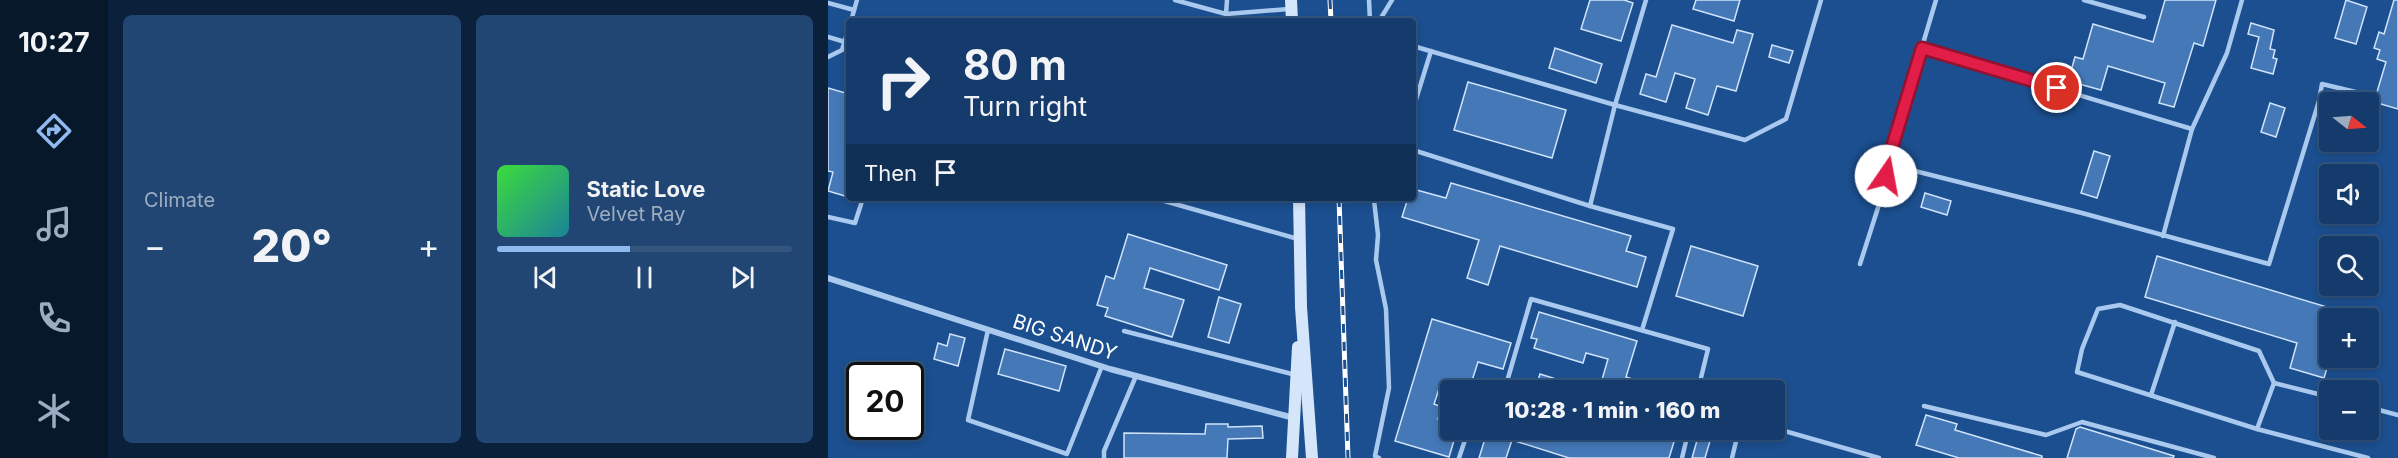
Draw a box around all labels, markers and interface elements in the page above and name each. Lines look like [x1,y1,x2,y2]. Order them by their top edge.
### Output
text: 10:27 [18,26,90,59]
text: 80 m [963,39,1067,90]
icon: right [864,42,942,120]
pin [2031,62,2082,113]
icon: arrive [2040,71,2073,104]
text: Turn right [963,90,1087,123]
north arrow [2319,92,2379,152]
map controls [2319,92,2379,440]
icon: directions [33,110,75,152]
position arrow [1854,144,1918,208]
icon: arrive [929,156,962,189]
text: Then [864,160,917,186]
button: sound [2319,164,2379,224]
text: Static Love [587,176,705,202]
text: Climate [144,188,215,212]
text: Velvet Ray [587,202,686,226]
icon: music [33,203,75,245]
text: 20° [251,218,332,273]
text: − [144,226,166,266]
text: + [418,226,439,266]
button: search [2319,236,2379,296]
icon: previous [529,261,562,294]
icon: pause [628,261,661,294]
icon: next [726,261,759,294]
icon: phone [33,297,75,339]
button: + [2319,308,2379,368]
street label: BIG SANDY [1010,309,1120,365]
speed limit sign: 20 [846,362,924,440]
button: − [2319,380,2379,440]
icon: climate [33,390,75,432]
text: 10:28 · 1 min · 160 m [1505,397,1720,423]

